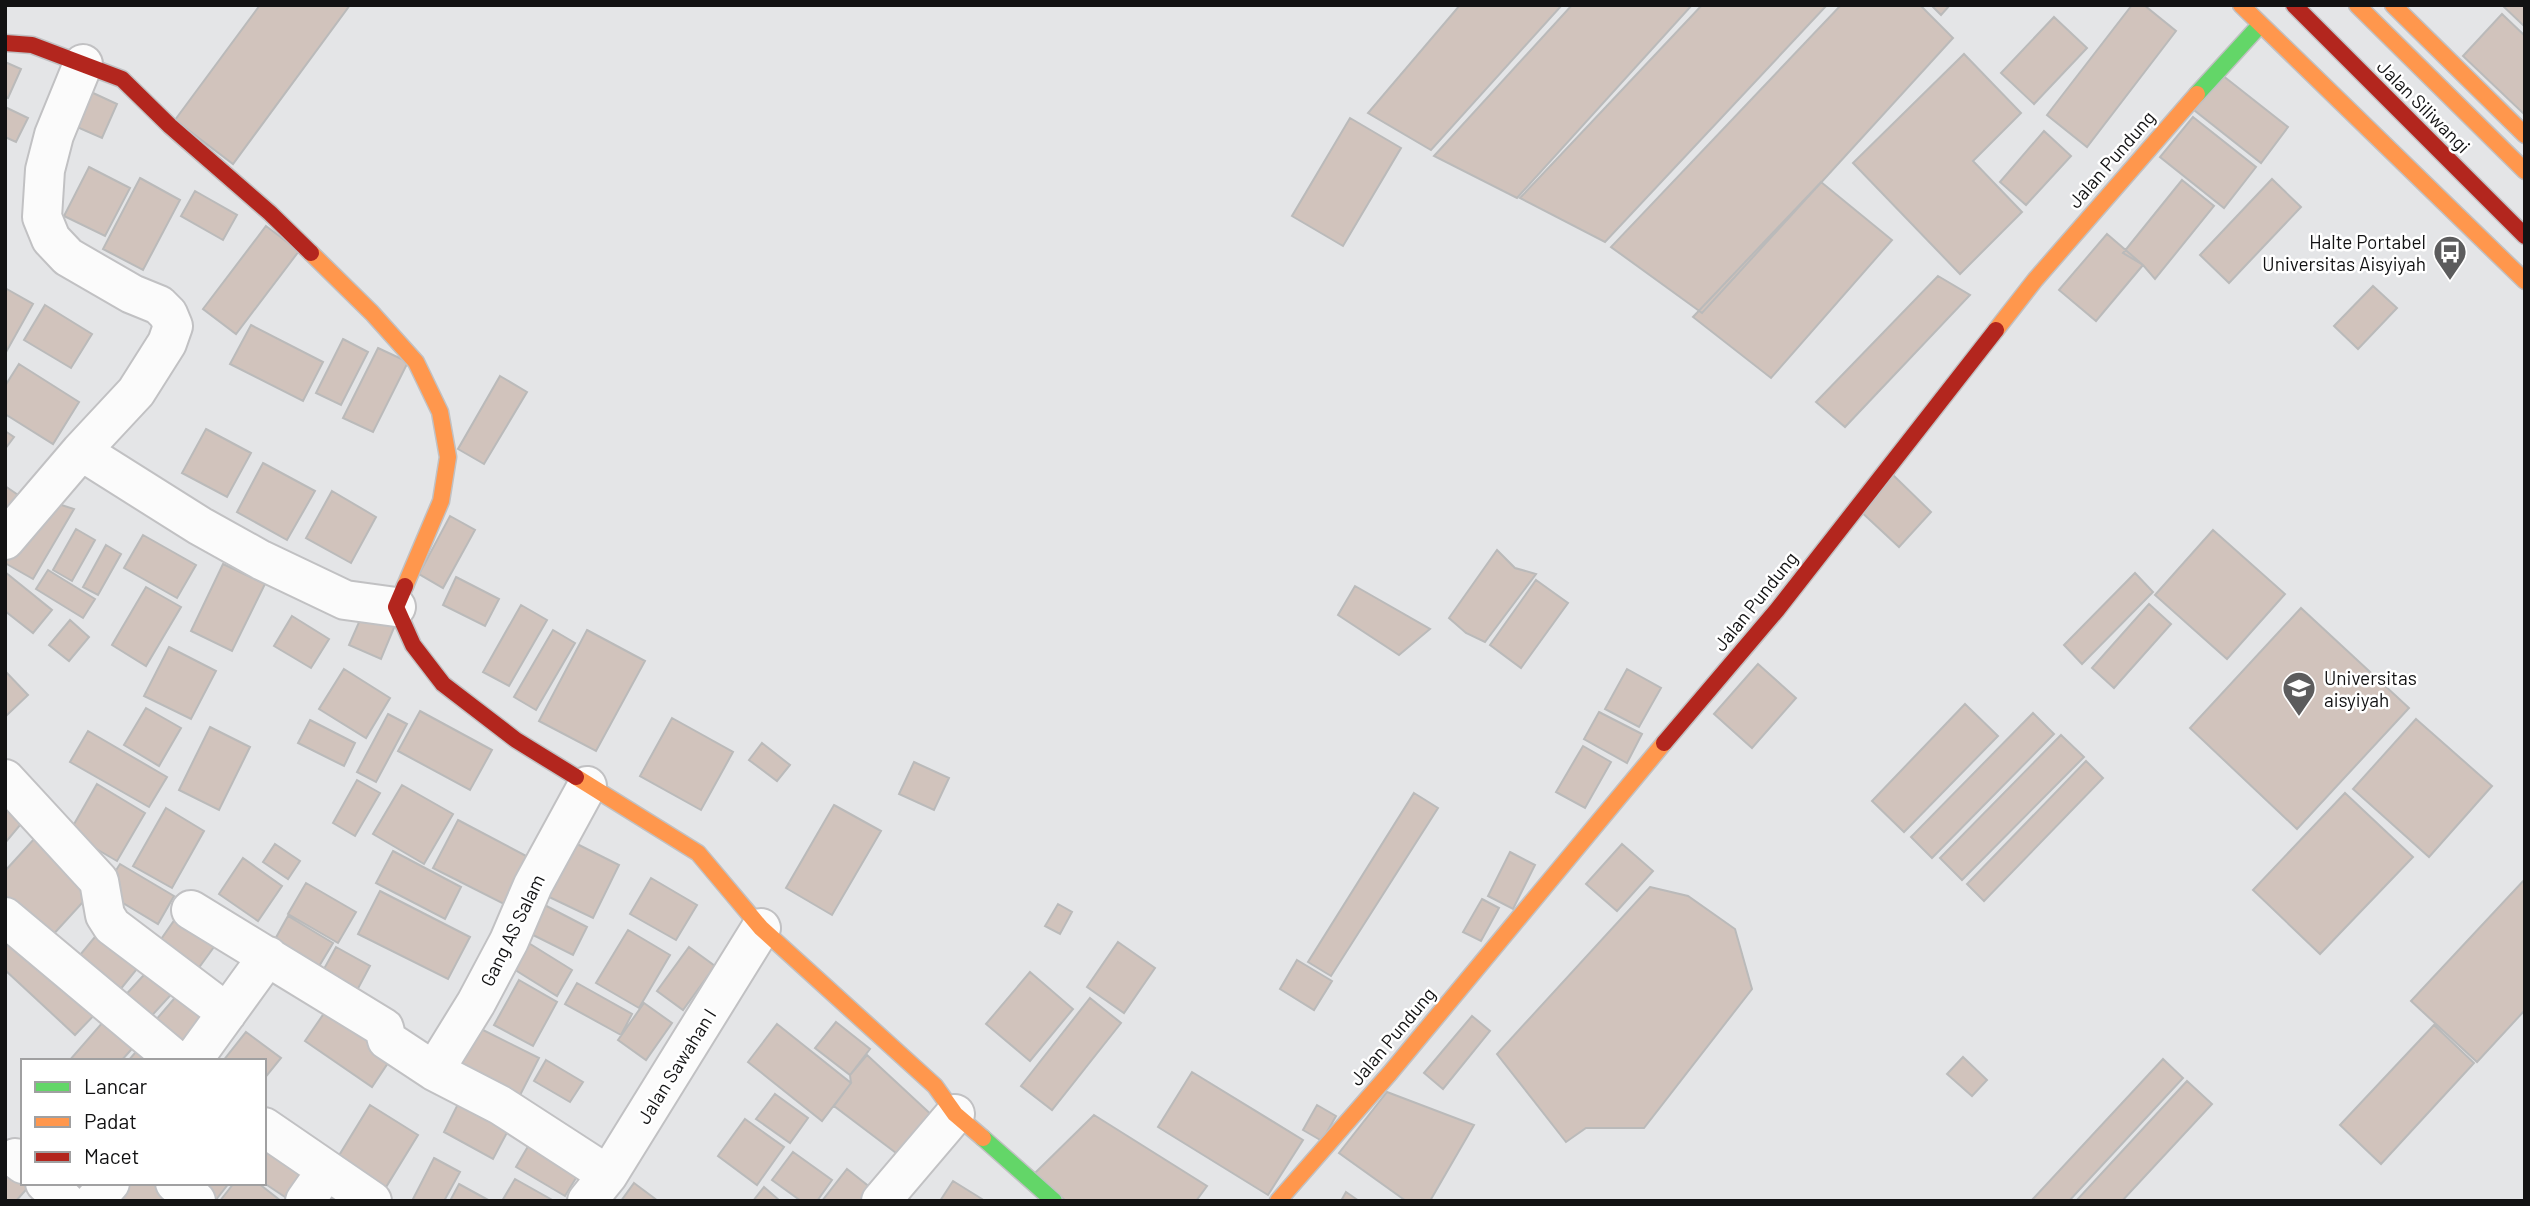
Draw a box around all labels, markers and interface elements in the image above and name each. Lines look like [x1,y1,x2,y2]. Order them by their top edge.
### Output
street label: Jalan Siliwangi [2373,55,2475,157]
street label: Jalan Pundung [2063,106,2159,212]
place label: Halte Portabel Universitas Aisyiyah [2262,230,2426,275]
bus stop icon: Halte Portabel Universitas Aisyiyah [2431,233,2469,282]
street label: Jalan Pundung [1708,547,1802,655]
place label: Universitas aisyiyah [2324,666,2417,711]
school or university icon: Universitas aisyiyah [2280,669,2318,718]
street label: Gang AS Salam [475,870,549,990]
street label: Jalan Pundung [1344,982,1440,1090]
street label: Jalan Sawahan I [631,1004,721,1128]
legend [21,1059,266,1185]
text: Lancar [84,1073,147,1098]
text: Padat [84,1108,137,1133]
text: Macet [84,1143,139,1168]

